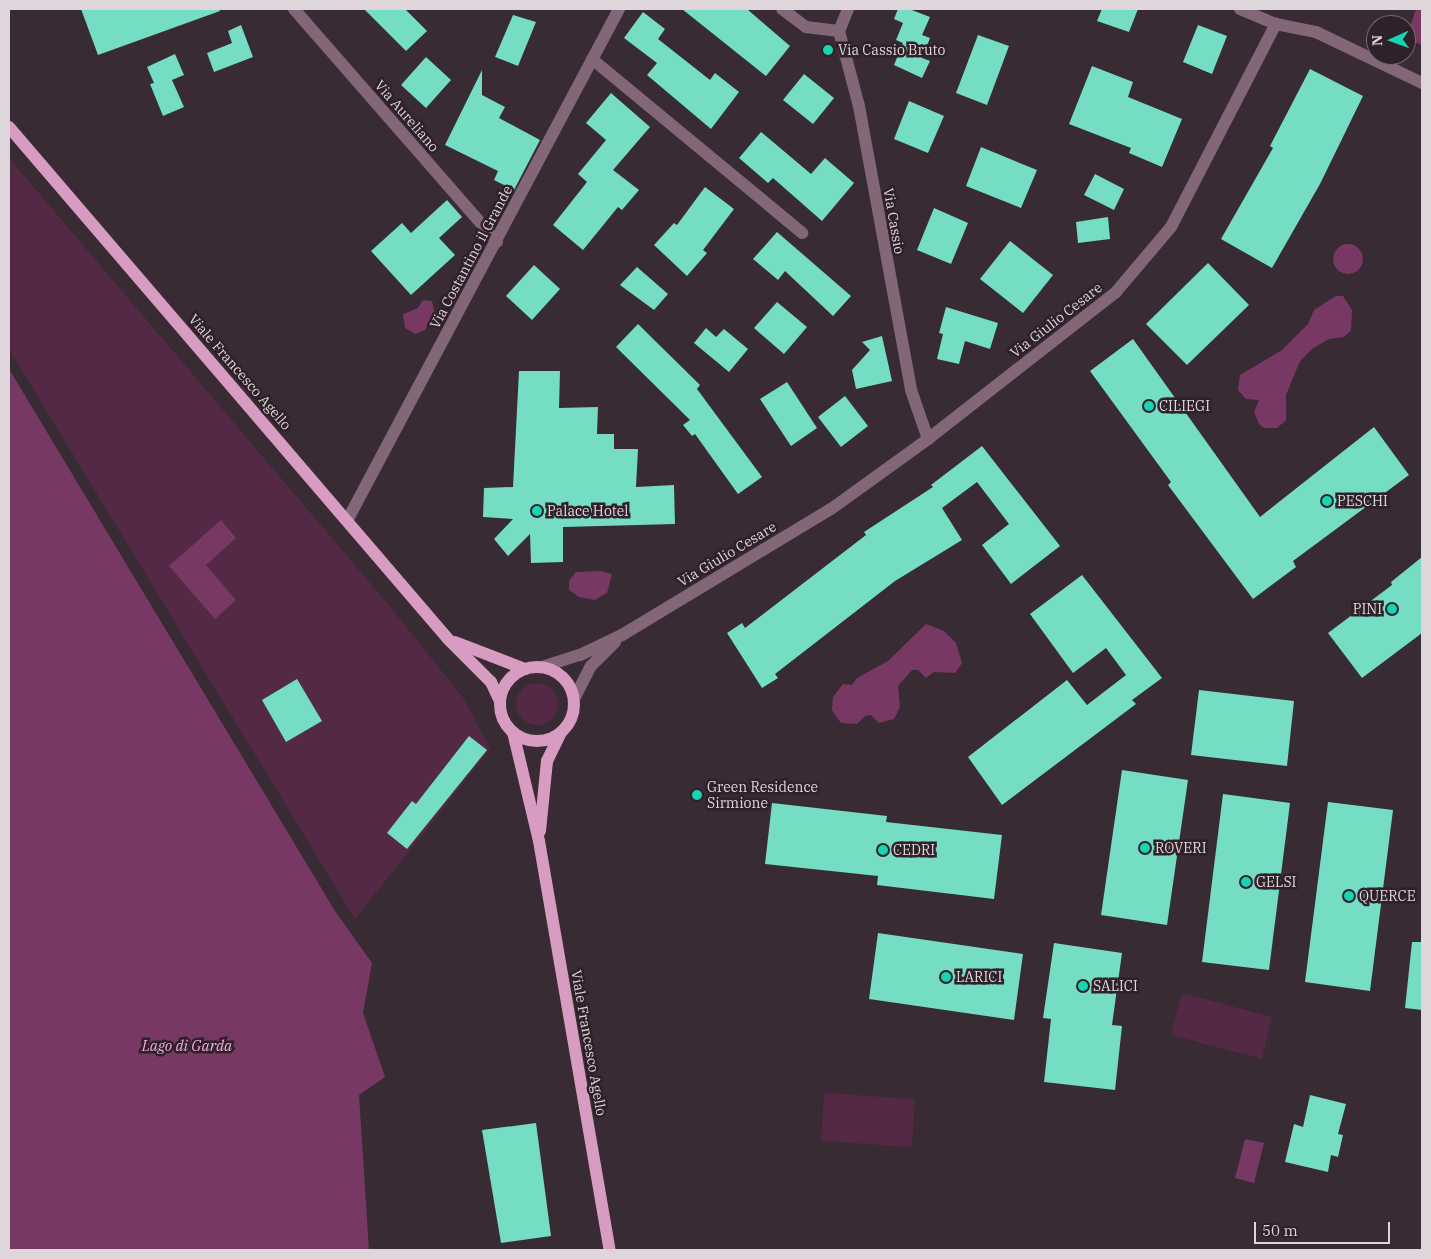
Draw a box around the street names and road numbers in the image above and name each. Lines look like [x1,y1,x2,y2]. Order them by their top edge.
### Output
street label: Via Aureliano [371,77,443,155]
street label: Via Costantino il Grande [426,183,516,331]
street label: Via Cassio [880,187,908,255]
street label: Via Giulio Cesare [1007,279,1105,361]
street label: Viale Francesco Agello [185,311,295,433]
street label: Via Giulio Cesare [675,518,779,590]
street label: Viale Francesco Agello [568,969,610,1117]

